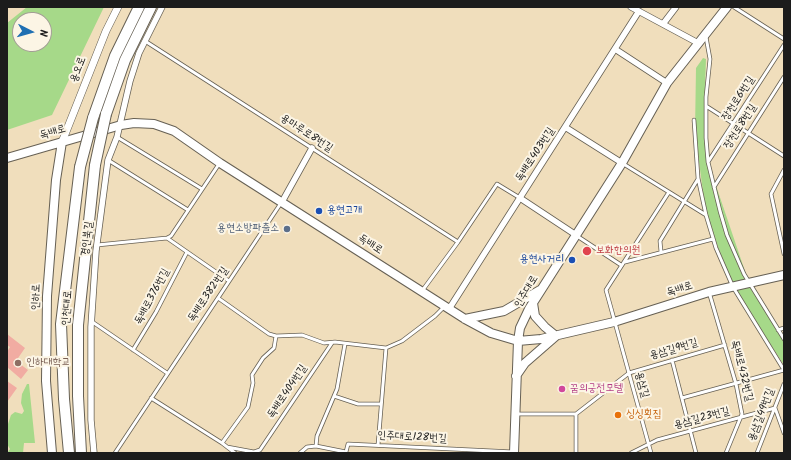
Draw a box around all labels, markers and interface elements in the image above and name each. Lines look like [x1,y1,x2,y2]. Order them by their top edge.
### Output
north arrow [12,12,52,52]
text: N [34,29,52,38]
street label: 용오로 [68,55,90,85]
street label: 장천로6번길 [720,74,758,124]
street label: 장천로8번길 [722,102,760,152]
street label: 용마루로8번길 [277,112,335,156]
street label: 독배로 [38,123,68,143]
street label: 독배로403번길 [514,125,558,185]
place label: 용현고개 [327,204,362,218]
marker: 용현고개 [314,206,324,216]
street label: 경인북길 [79,221,97,257]
place label: 용현소방파출소 [217,222,279,236]
marker: 용현소방파출소 [282,224,292,234]
street label: 독배로 [355,232,385,258]
place label: 보화한의원 [596,244,640,258]
marker: 보화한의원 [581,245,593,257]
place label: 용현사거리 [520,253,564,267]
marker: 용현사거리 [567,255,577,265]
street label: 독배로382번길 [186,265,232,325]
street label: 독배로376번길 [133,267,173,327]
street label: 인주대로 [512,273,542,311]
street label: 독배로 [665,280,695,300]
street label: 인하로 [30,284,44,310]
street label: 인천대로 [60,290,76,326]
street label: 용삼길9번길 [648,337,700,363]
street label: 독배로432번길 [727,339,755,403]
place label: 인하대학교 [26,356,70,370]
marker: 인하대학교 [13,358,23,368]
street label: 독배로404번길 [265,363,311,421]
street label: 용삼길 [631,370,651,400]
place label: 꿈의궁전모텔 [570,382,623,396]
marker: 꿈의궁전모텔 [557,384,567,394]
street label: 용삼길49번길 [746,387,778,443]
street label: 용삼길23번길 [673,405,731,433]
place label: 싱싱횟집 [626,408,661,422]
marker: 싱싱횟집 [613,410,623,420]
street label: 인주대로128번길 [377,430,447,446]

